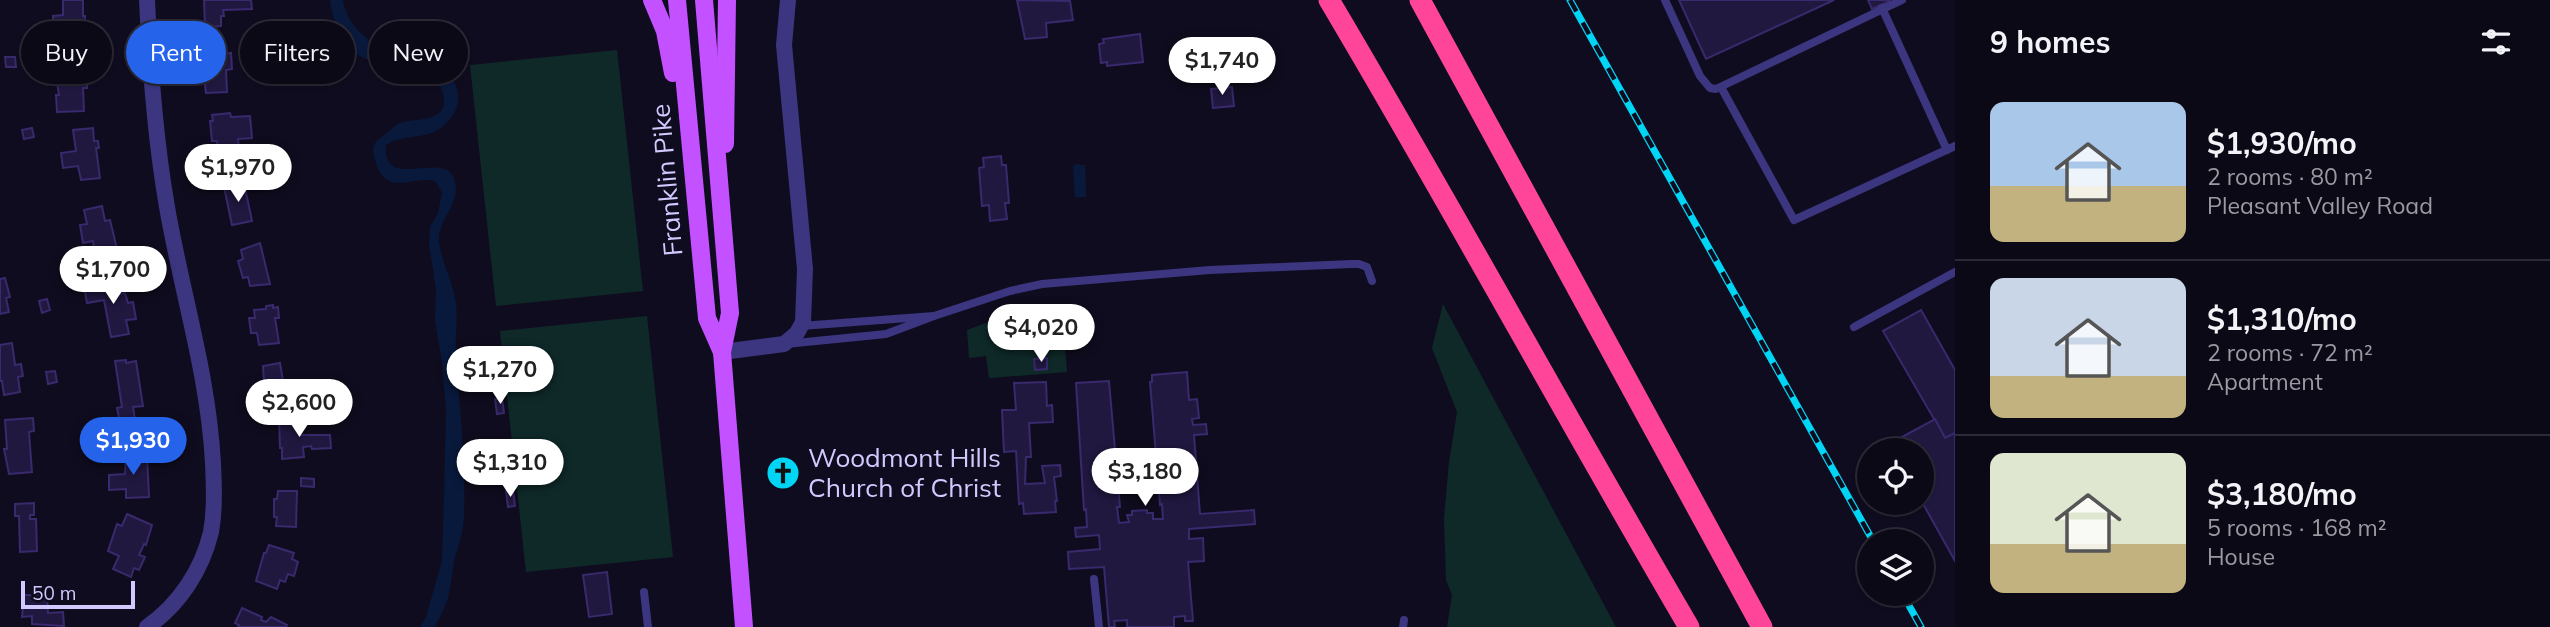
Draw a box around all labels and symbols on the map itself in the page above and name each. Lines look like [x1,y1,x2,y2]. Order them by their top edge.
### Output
pin: $1,740 [1165,38,1279,97]
street label: Franklin Pike [643,103,690,257]
pin: $1,970 [181,144,295,204]
pin: $1,700 [56,246,170,306]
pin: $4,020 [984,304,1098,364]
pin: $1,270 [443,346,557,406]
pin: $2,600 [242,380,356,439]
pin: $1,930 [76,418,190,477]
pin: $1,310 [453,440,567,499]
place label: Woodmont Hills Church of Christ [808,441,1001,504]
pin: $3,180 [1088,448,1202,508]
church icon: Woodmont Hills Church of Christ [764,454,802,492]
scale bar [21,578,135,610]

